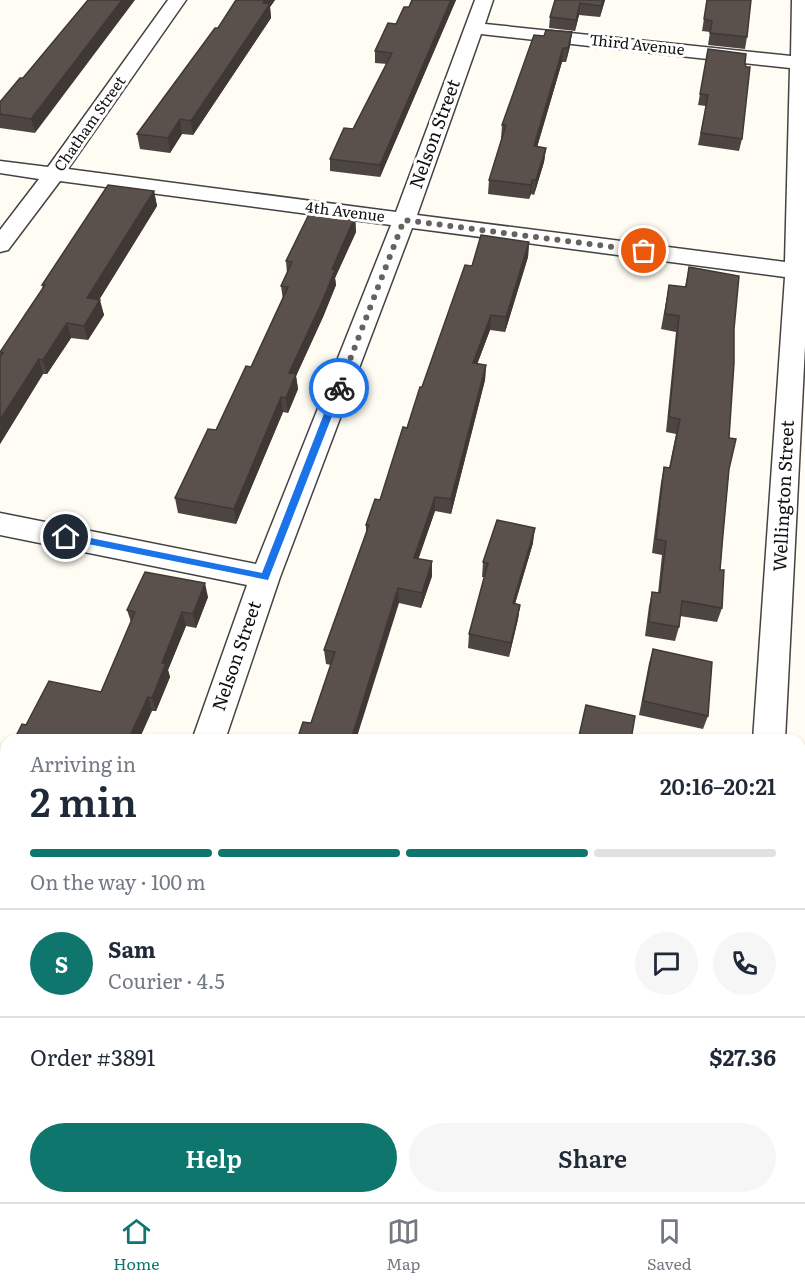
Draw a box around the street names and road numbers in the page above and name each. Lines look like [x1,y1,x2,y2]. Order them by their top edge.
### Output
street label: Third Avenue [589,27,686,60]
street label: Chatham Street [47,71,130,176]
street label: Nelson Street [401,74,466,192]
street label: 4th Avenue [304,194,386,227]
street label: Wellington Street [765,419,800,572]
street label: Nelson Street [204,596,267,714]

